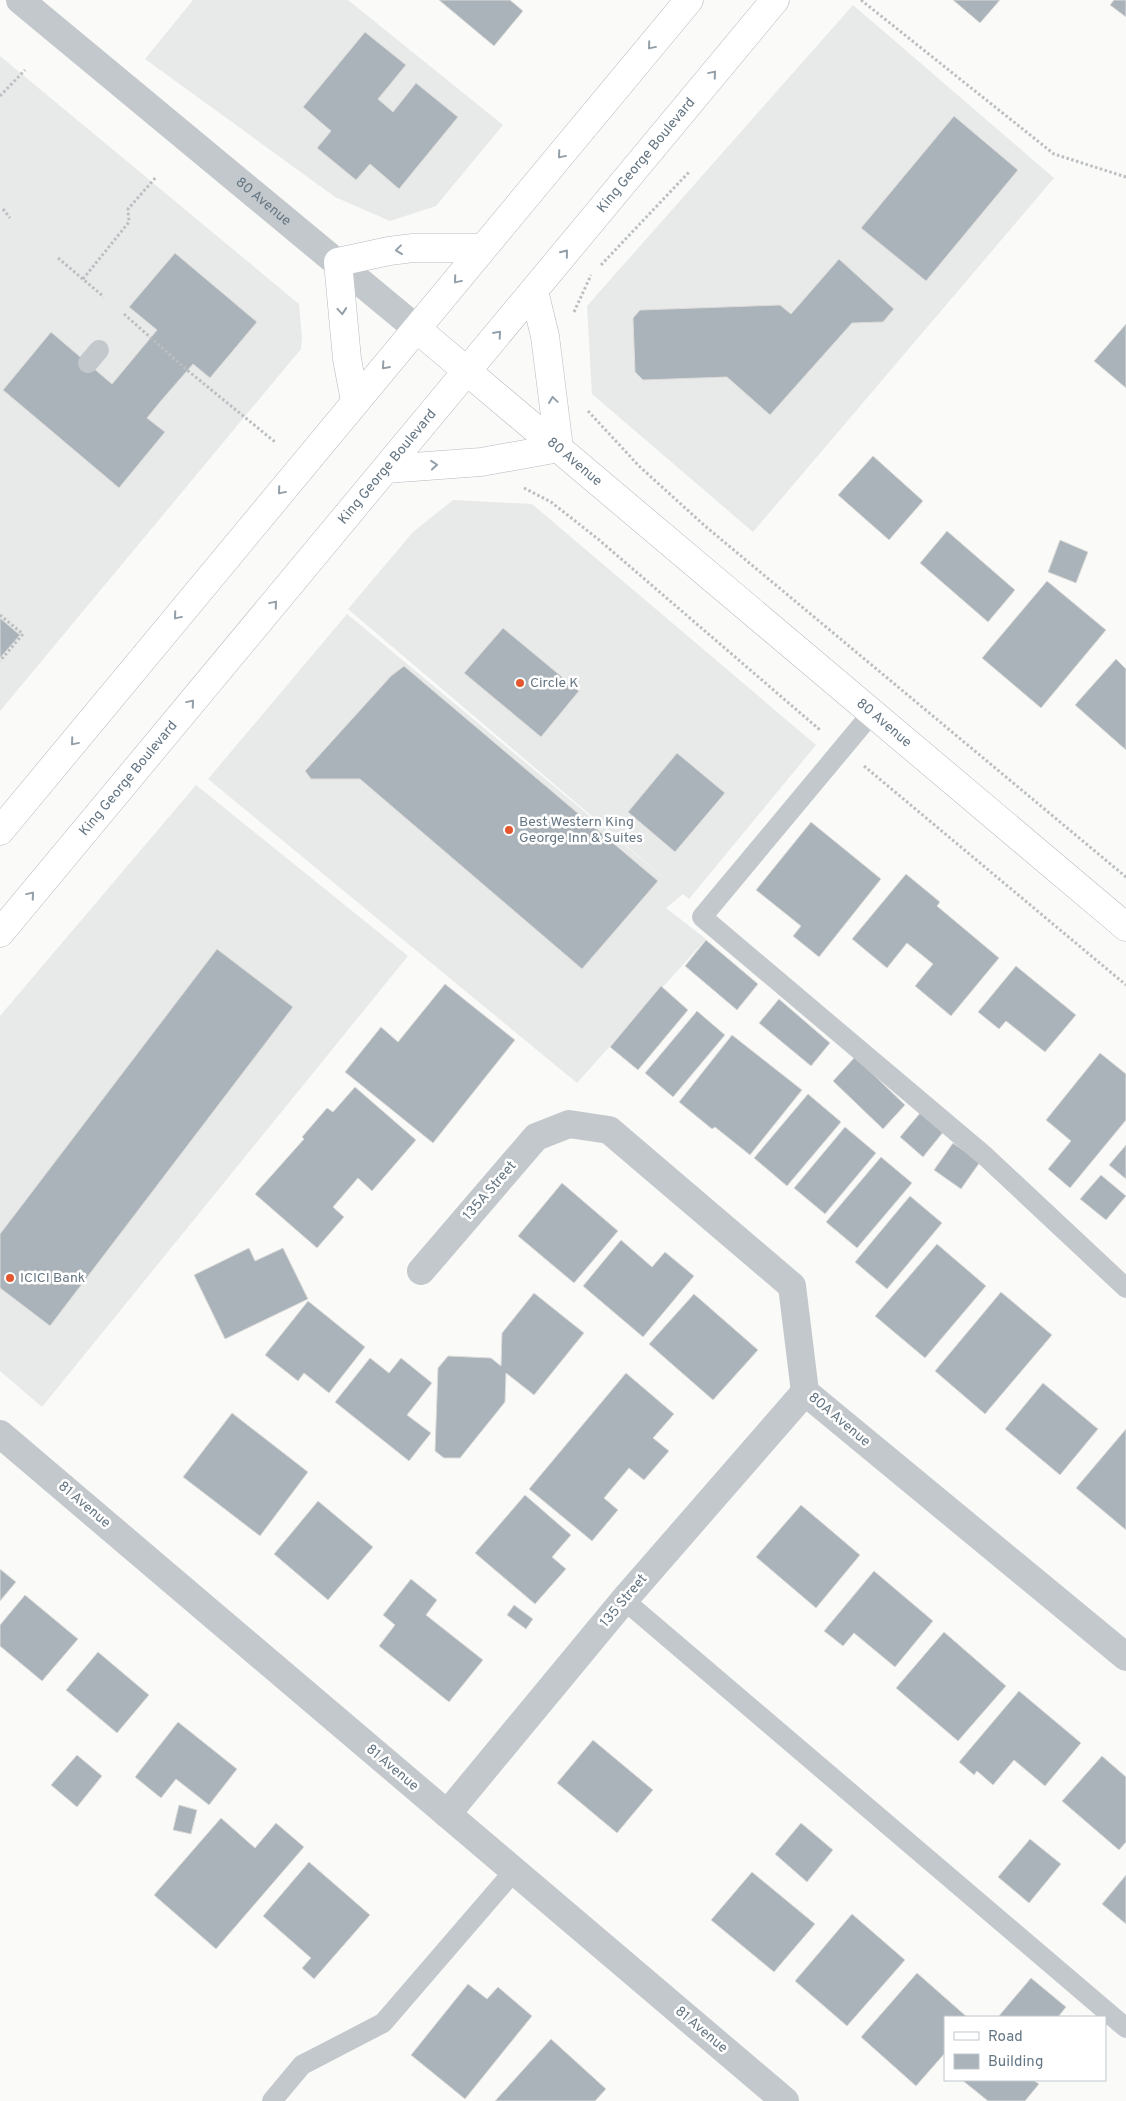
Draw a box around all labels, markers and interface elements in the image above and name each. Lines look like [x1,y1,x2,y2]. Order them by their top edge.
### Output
one-way arrow [649,40,657,49]
one-way arrow [708,71,716,80]
street label: King George Boulevard [593,94,699,216]
one-way arrow [558,149,566,158]
street label: 80 Avenue [232,174,295,230]
one-way arrow [395,244,403,255]
one-way arrow [560,250,568,259]
one-way arrow [453,274,462,283]
one-way arrow [337,307,348,315]
one-way arrow [492,330,501,339]
one-way arrow [382,361,391,370]
one-way arrow [548,396,559,404]
street label: King George Boulevard [335,406,440,528]
street label: 80 Avenue [543,434,606,490]
one-way arrow [431,460,439,471]
one-way arrow [278,485,286,494]
one-way arrow [268,600,277,609]
one-way arrow [174,611,183,620]
place label: Circle K [530,675,578,692]
marker: Circle K [514,677,526,689]
street label: 80 Avenue [853,695,915,751]
one-way arrow [186,700,195,709]
street label: King George Boulevard [76,717,181,839]
one-way arrow [70,736,79,745]
place label: Best Western King George Inn & Suites [519,814,643,847]
marker: Best Western King George Inn & Suites [503,824,515,836]
one-way arrow [26,892,35,901]
street label: 135A Street [460,1158,520,1224]
place label: ICICI Bank [20,1270,85,1287]
marker: ICICI Bank [4,1272,16,1284]
street label: 80A Avenue [805,1389,873,1451]
street label: 81 Avenue [54,1478,114,1532]
street label: 135 Street [597,1571,651,1631]
street label: 81 Avenue [362,1741,422,1795]
street label: 81 Avenue [671,2003,731,2057]
legend [944,2016,1106,2081]
text: Road [988,2028,1023,2047]
text: Building [988,2053,1043,2072]

